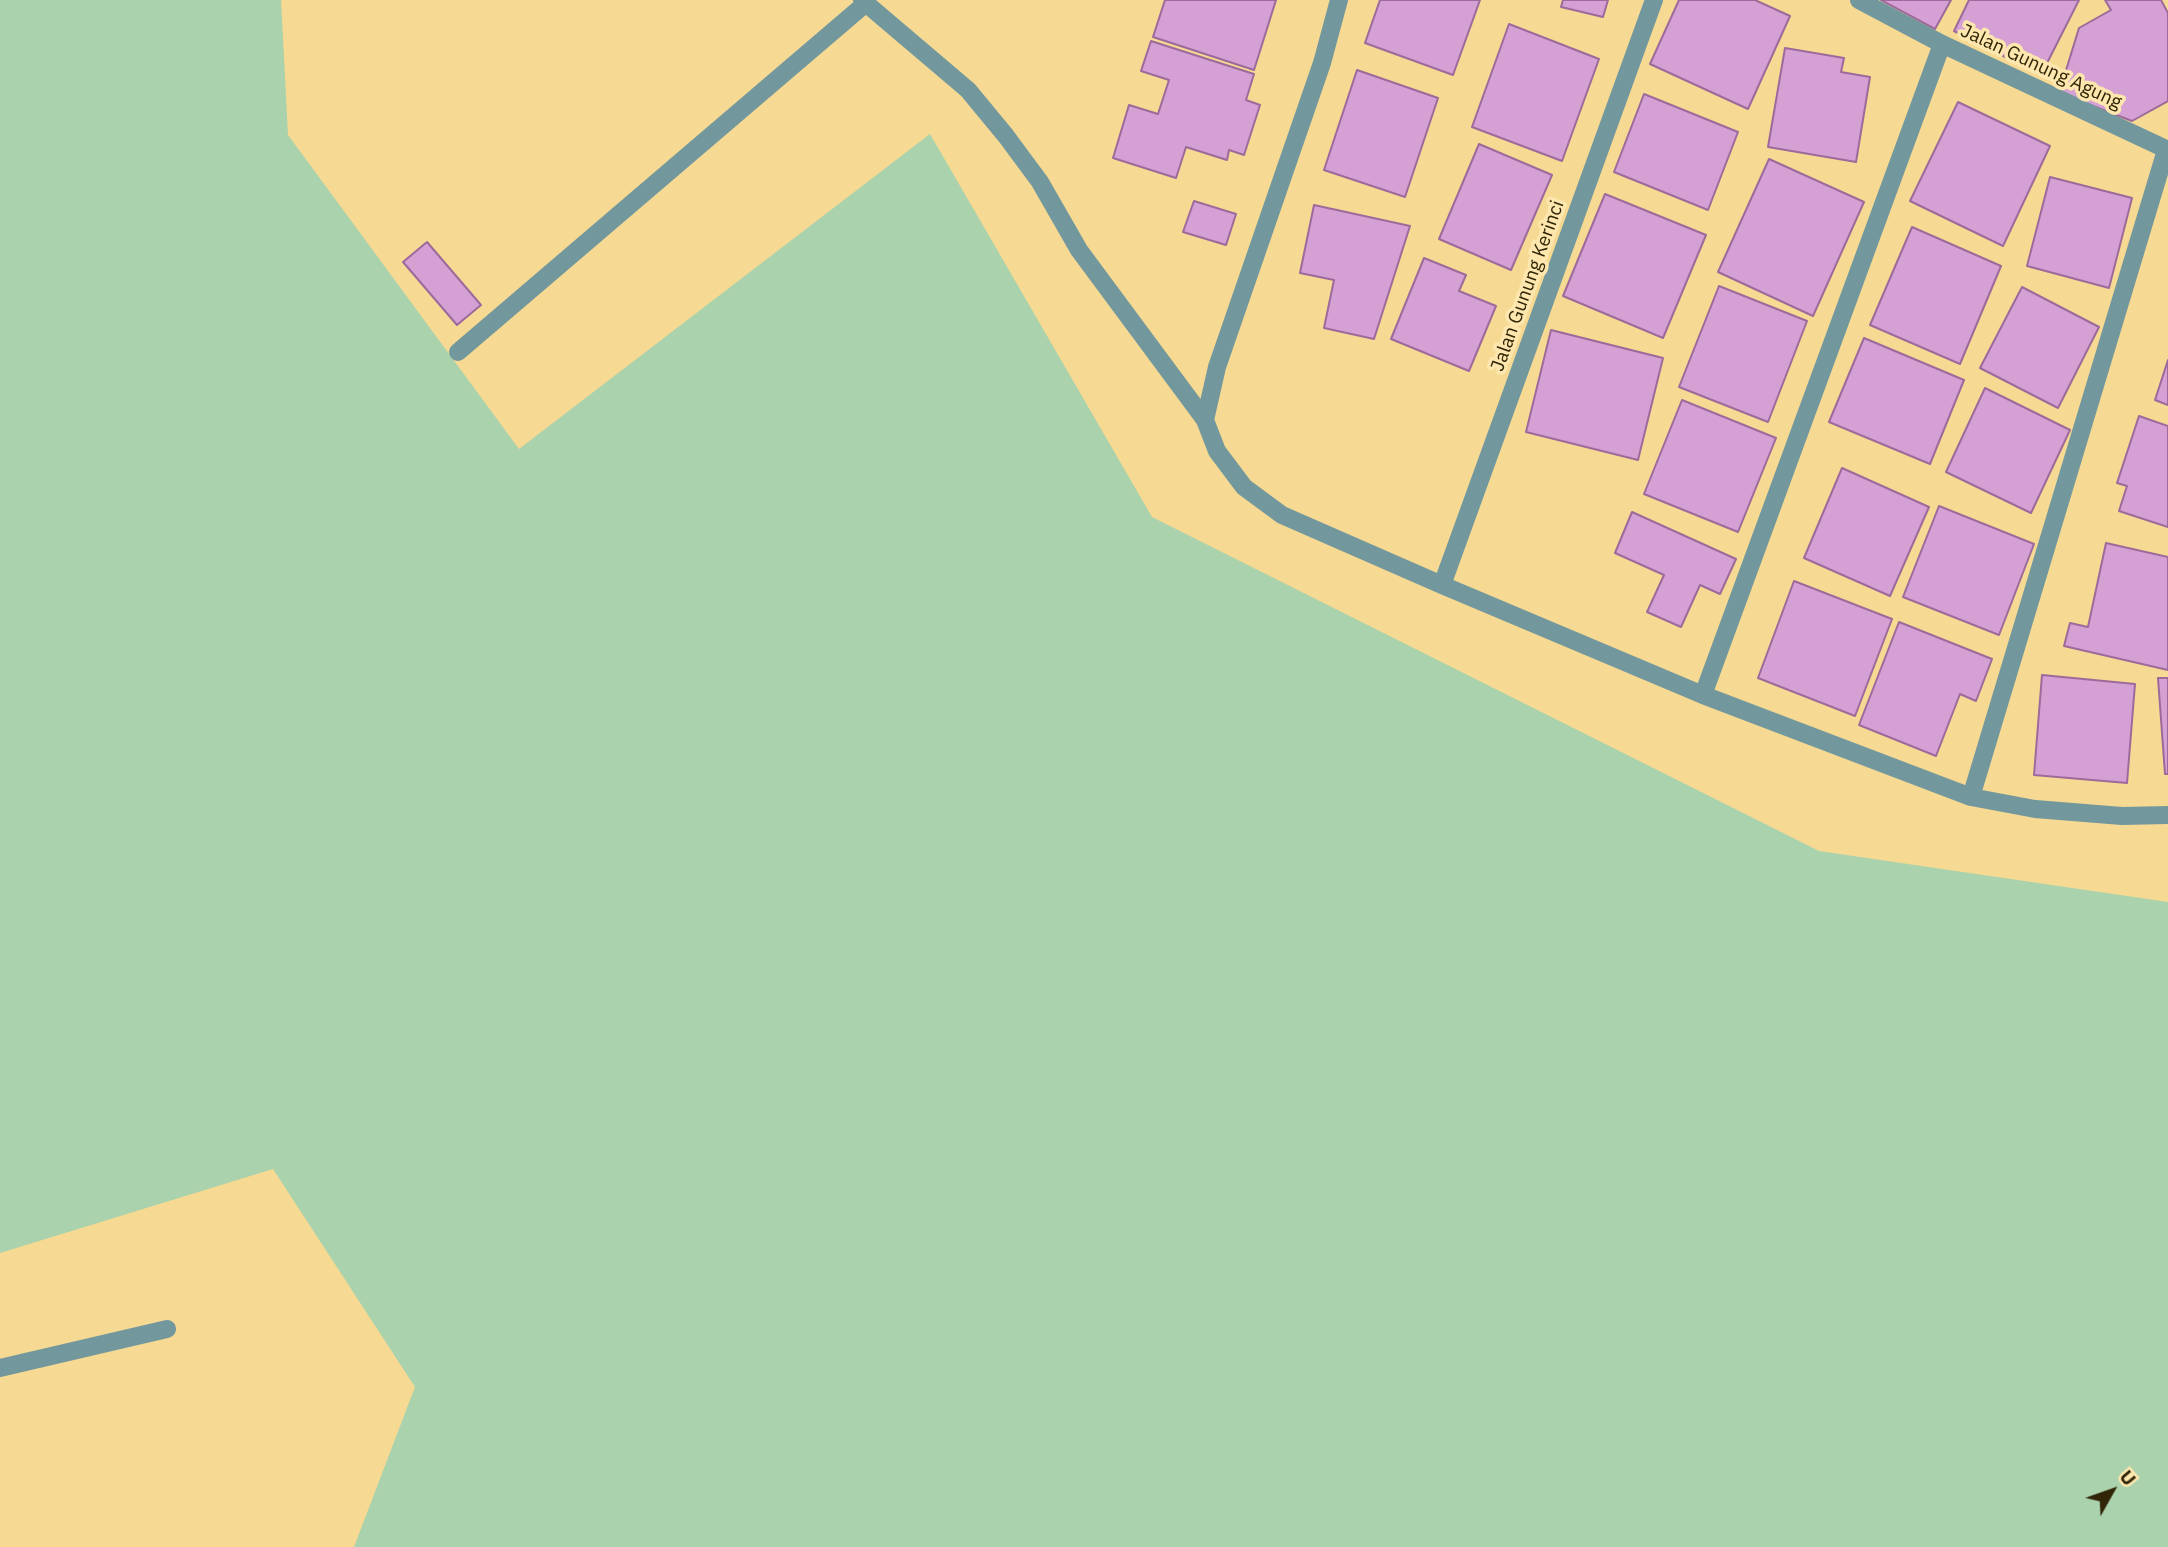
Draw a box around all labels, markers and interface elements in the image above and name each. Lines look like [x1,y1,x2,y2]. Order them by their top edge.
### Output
street label: Jalan Gunung Agung [1957,20,2125,114]
street label: Jalan Gunung Kerinci [1486,197,1570,375]
north arrow [2077,1456,2147,1526]
text: U [2115,1465,2142,1490]

